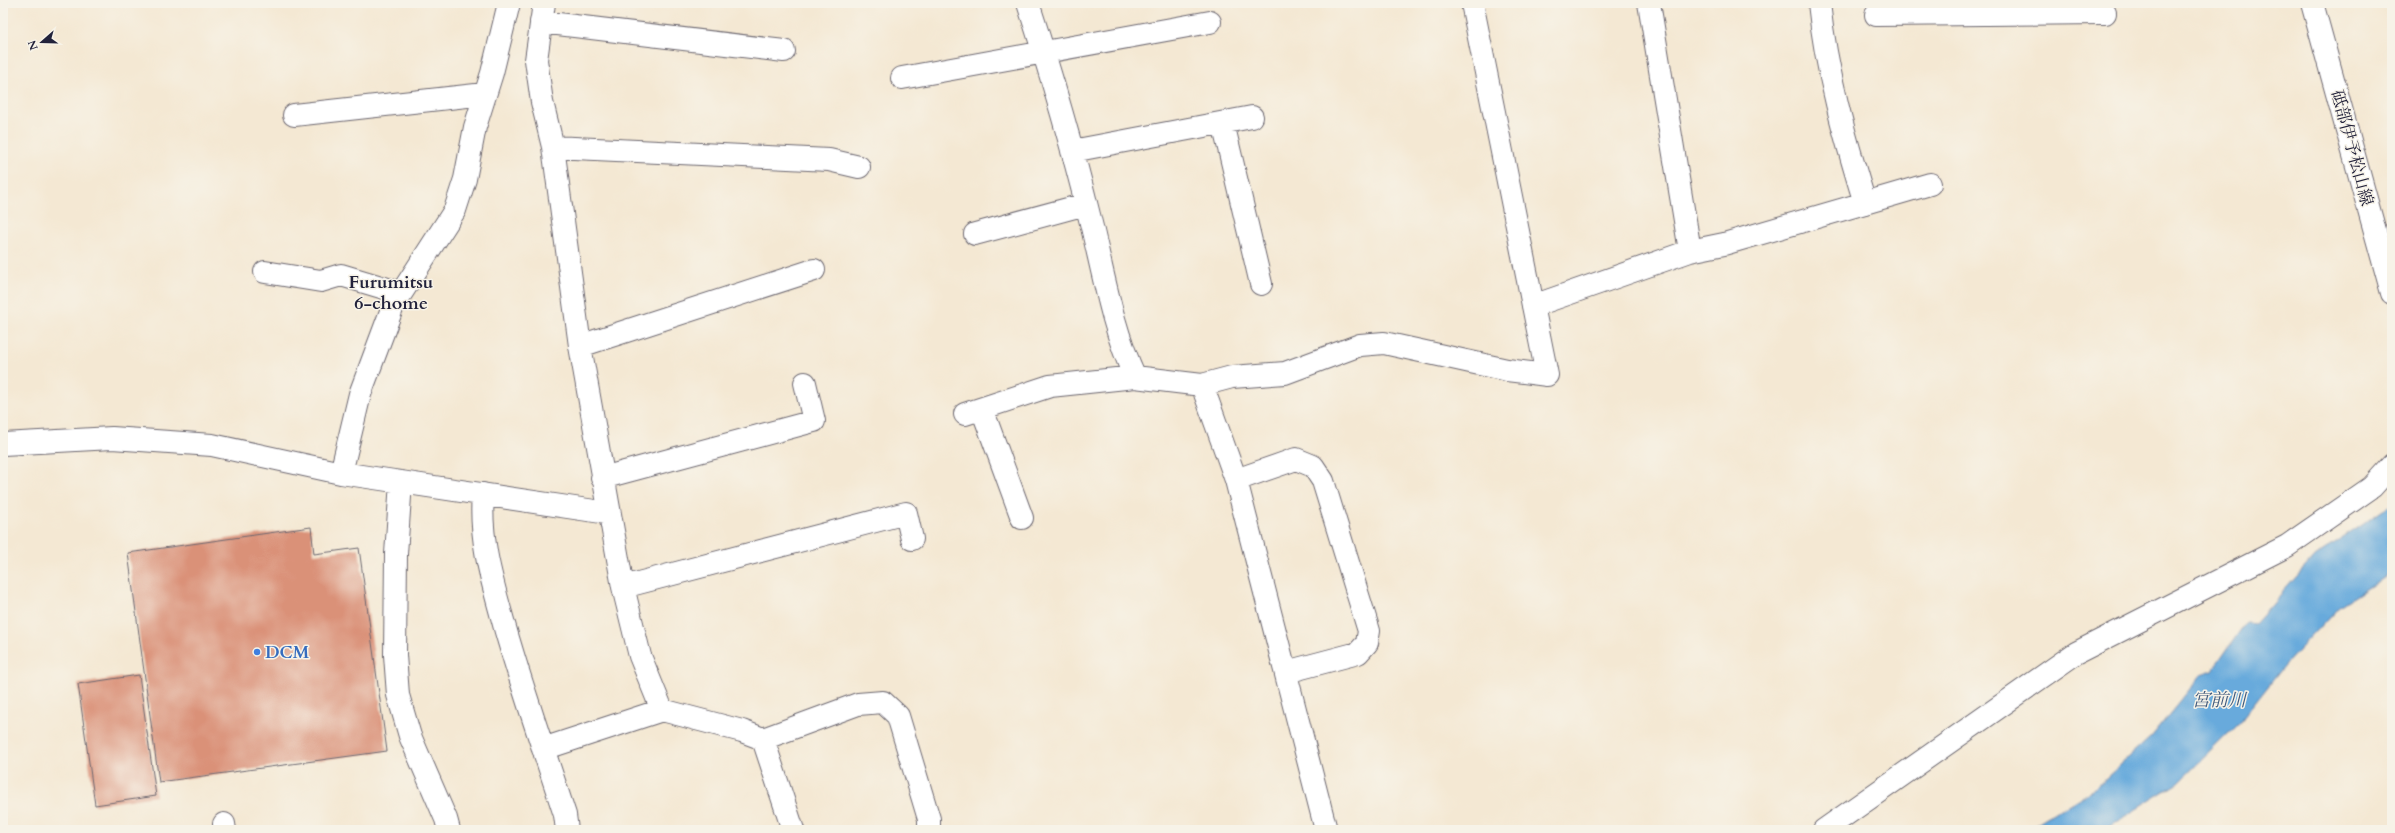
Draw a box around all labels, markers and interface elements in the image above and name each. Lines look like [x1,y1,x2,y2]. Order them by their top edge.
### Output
north arrow [22,22,62,62]
text: N [24,38,42,52]
street label: 砥部伊予松山線 [2325,88,2379,208]
district label: Furumitsu 6-chome [349,270,434,316]
place label: DCM [265,641,310,664]
marker: DCM [252,647,262,657]
water label: 宮前川 [2192,688,2248,713]

